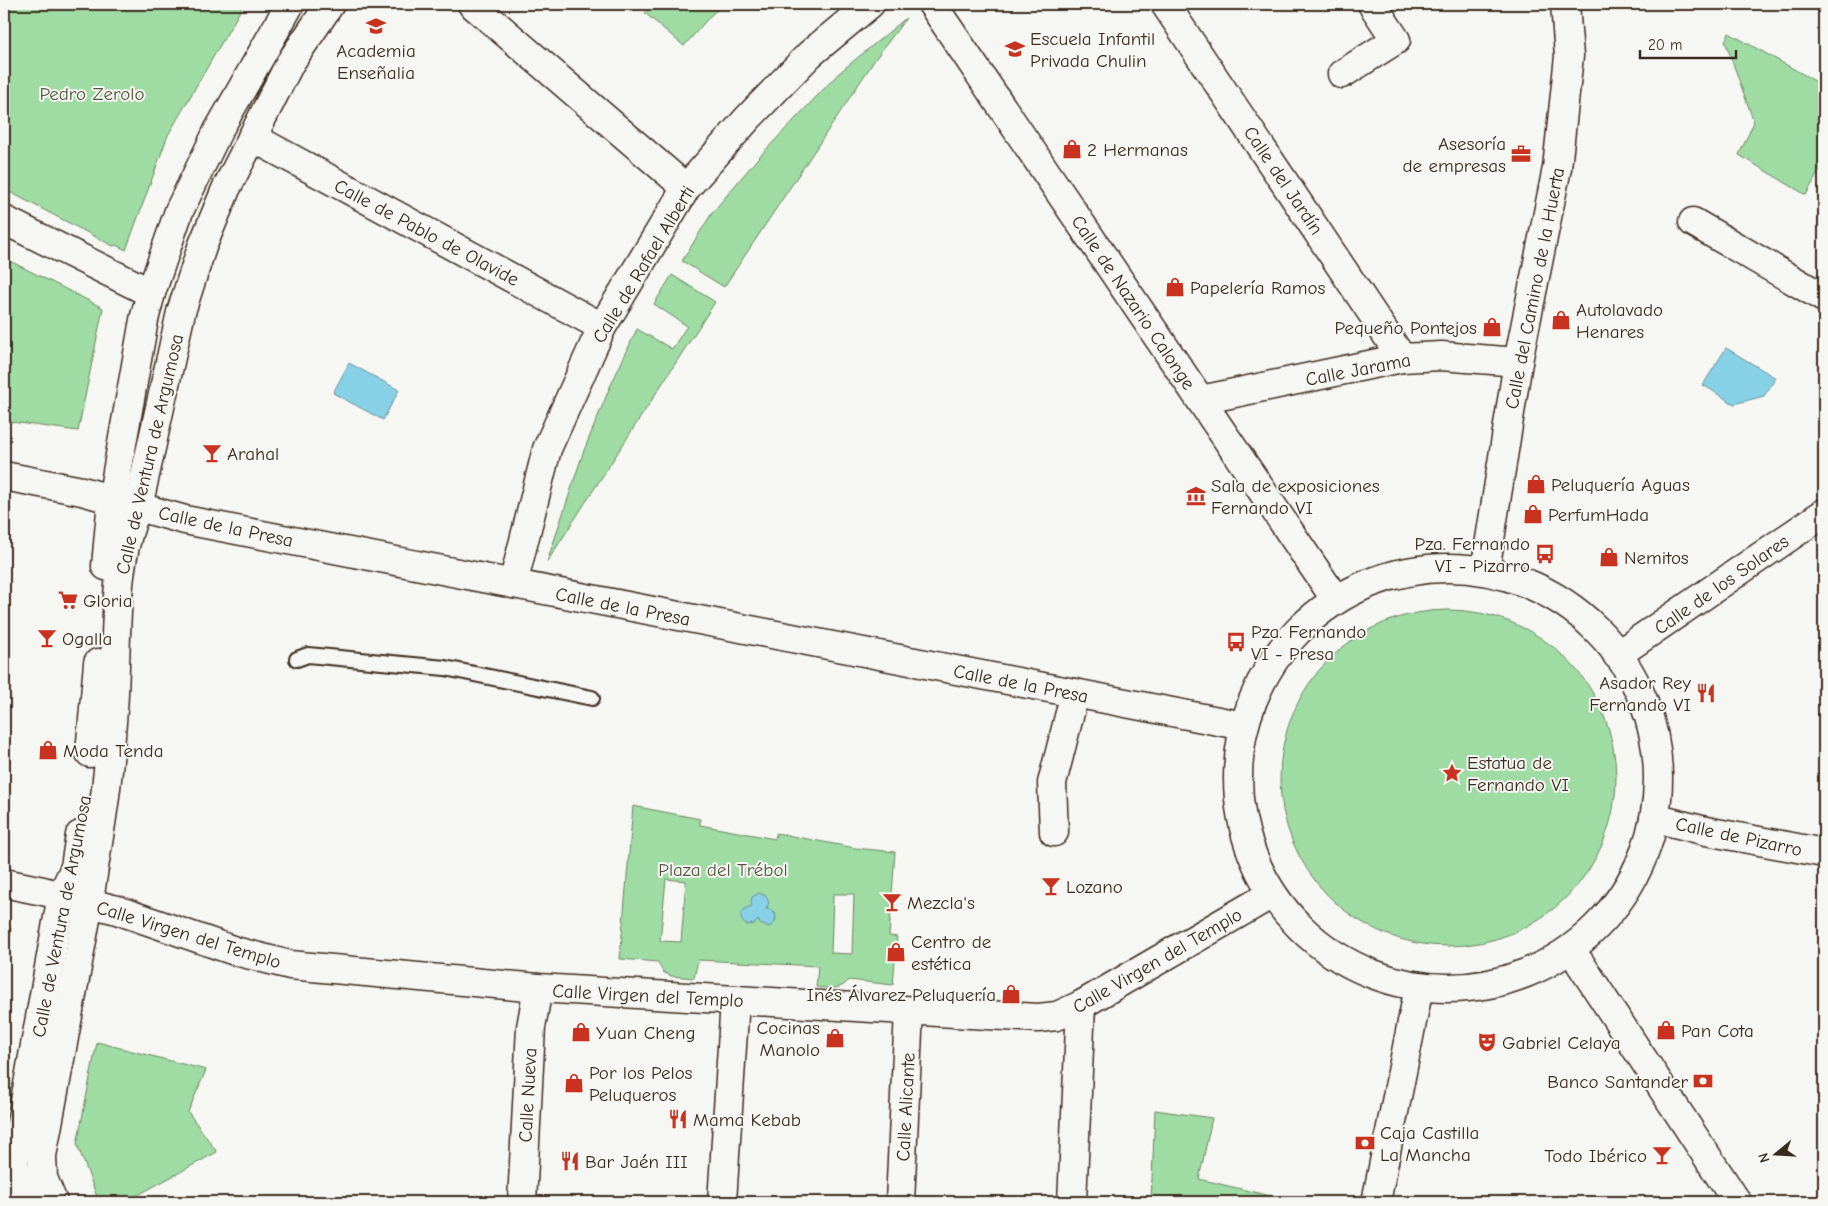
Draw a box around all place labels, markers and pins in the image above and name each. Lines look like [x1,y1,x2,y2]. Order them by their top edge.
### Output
school or university icon: Academia Enseñalia [365,15,387,37]
place label: Escuela Infantil Privada Chulin [1030,28,1155,72]
school or university icon: Escuela Infantil Privada Chulin [1004,38,1026,60]
place label: Academia Enseñalia [336,40,416,84]
place label: Asesoría de empresas [1402,133,1506,177]
shop icon: 2 Hermanas [1061,138,1083,160]
place label: 2 Hermanas [1087,139,1188,161]
office icon: Asesoría de empresas [1510,143,1532,165]
shop icon: Papelería Ramos [1164,276,1186,298]
place label: Papelería Ramos [1190,277,1325,299]
place label: Autolavado Henares [1576,299,1663,343]
shop icon: Autolavado Henares [1550,309,1572,331]
shop icon: Pequeño Pontejos [1481,316,1503,338]
place label: Pequeño Pontejos [1335,317,1477,339]
bar icon: Arahal [201,442,223,464]
place label: Arahal [227,443,279,465]
shop icon: Peluquería Aguas [1525,473,1547,495]
place label: Peluquería Aguas [1551,474,1690,496]
place label: Sala de exposiciones Fernando VI [1211,475,1380,519]
museum icon: Sala de exposiciones Fernando VI [1185,485,1207,507]
shop icon: PerfumHada [1522,503,1544,525]
place label: PerfumHada [1548,504,1649,526]
place label: Pza. Fernando VI - Pizarro [1415,533,1530,577]
bus stop icon: Pza. Fernando VI - Pizarro [1534,543,1556,565]
shop icon: Nemitos [1598,546,1620,568]
place label: Nemitos [1624,547,1689,569]
supermarket icon: Gloria [57,589,79,611]
place label: Gloria [83,590,132,612]
place label: Pza. Fernando VI - Presa [1251,621,1366,665]
bar icon: Ogalla [36,627,58,649]
place label: Ogalla [62,628,112,650]
bus stop icon: Pza. Fernando VI - Presa [1225,631,1247,653]
place label: Asador Rey Fernando VI [1589,672,1692,716]
restaurant icon: Asador Rey Fernando VI [1695,682,1717,704]
shop icon: Moda Tenda [37,739,59,761]
place label: Moda Tenda [63,740,164,762]
place label: Estatua de Fernando VI [1467,752,1569,796]
place icon: Estatua de Fernando VI [1441,762,1463,784]
bar icon: Lozano [1040,875,1062,897]
place label: Lozano [1066,876,1123,898]
bar icon: Mezcla's [881,891,903,913]
place label: Mezcla's [907,892,975,914]
place label: Centro de estética [911,931,991,975]
shop icon: Centro de estética [885,941,907,963]
shop icon: Inés Álvarez Peluquería [1000,983,1022,1005]
place label: Inés Álvarez Peluquería [806,984,996,1006]
place label: Cocinas Manolo [757,1017,820,1061]
shop icon: Pan Cota [1655,1019,1677,1041]
place label: Pan Cota [1681,1020,1754,1042]
shop icon: Yuan Cheng [570,1021,592,1043]
place label: Yuan Cheng [596,1022,696,1044]
shop icon: Cocinas Manolo [824,1027,846,1049]
theatre icon: Gabriel Celaya [1476,1031,1498,1053]
place label: Gabriel Celaya [1502,1032,1621,1054]
place label: Por los Pelos Peluqueros [589,1062,693,1106]
bank icon: Banco Santander [1692,1070,1714,1092]
place label: Banco Santander [1547,1071,1688,1093]
shop icon: Por los Pelos Peluqueros [563,1072,585,1094]
restaurant icon: Mama Kebab [667,1108,689,1130]
place label: Mama Kebab [693,1109,801,1131]
place label: Caja Castilla La Mancha [1380,1122,1479,1166]
bank icon: Caja Castilla La Mancha [1354,1132,1376,1154]
bar icon: Todo Ibérico [1651,1144,1673,1166]
place label: Todo Ibérico [1544,1145,1647,1167]
restaurant icon: Bar Jaén III [559,1150,581,1172]
place label: Bar Jaén III [585,1151,688,1173]

